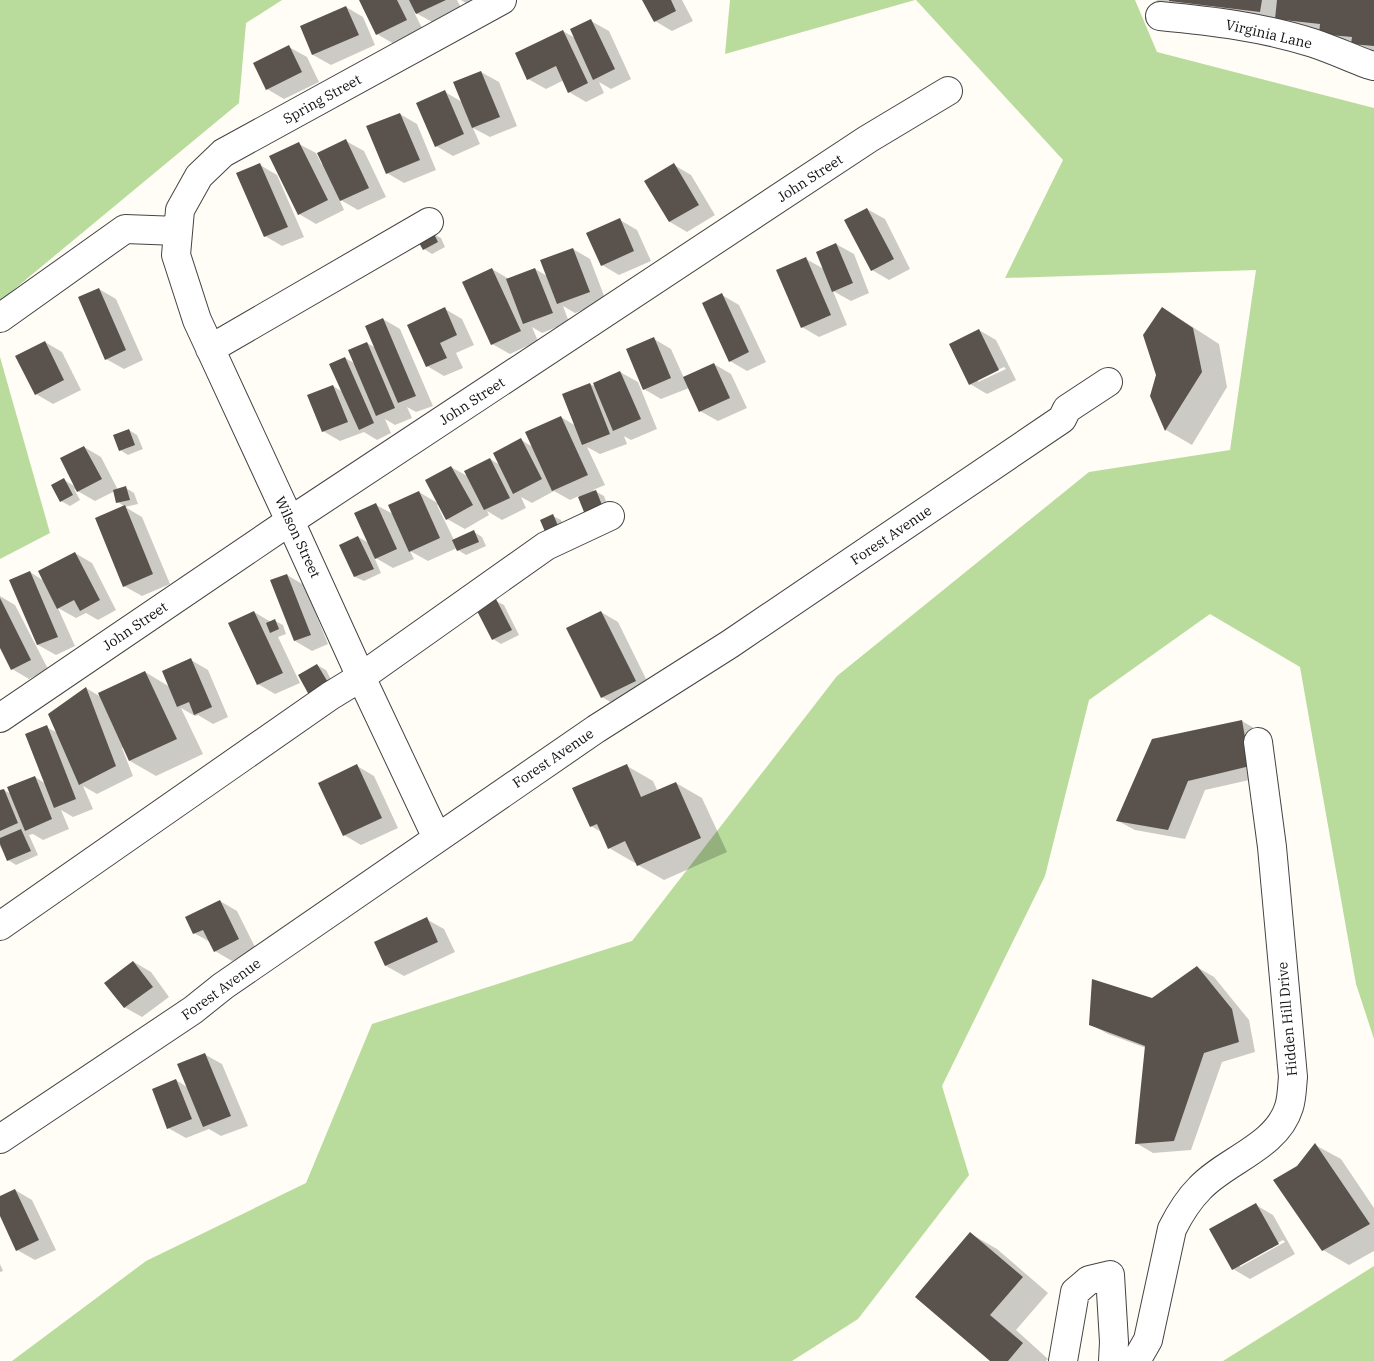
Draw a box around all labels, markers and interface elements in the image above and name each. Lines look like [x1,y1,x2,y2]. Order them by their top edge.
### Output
street label: Virginia Lane [1224,15,1314,53]
street label: Spring Street [280,70,364,128]
street label: John Street [774,150,846,206]
street label: John Street [436,373,508,429]
street label: Wilson Street [271,493,325,581]
street label: Forest Avenue [847,501,935,569]
street label: John Street [99,598,171,654]
street label: Forest Avenue [509,724,597,792]
street label: Forest Avenue [178,954,264,1024]
street label: Hidden Hill Drive [1273,961,1301,1077]

